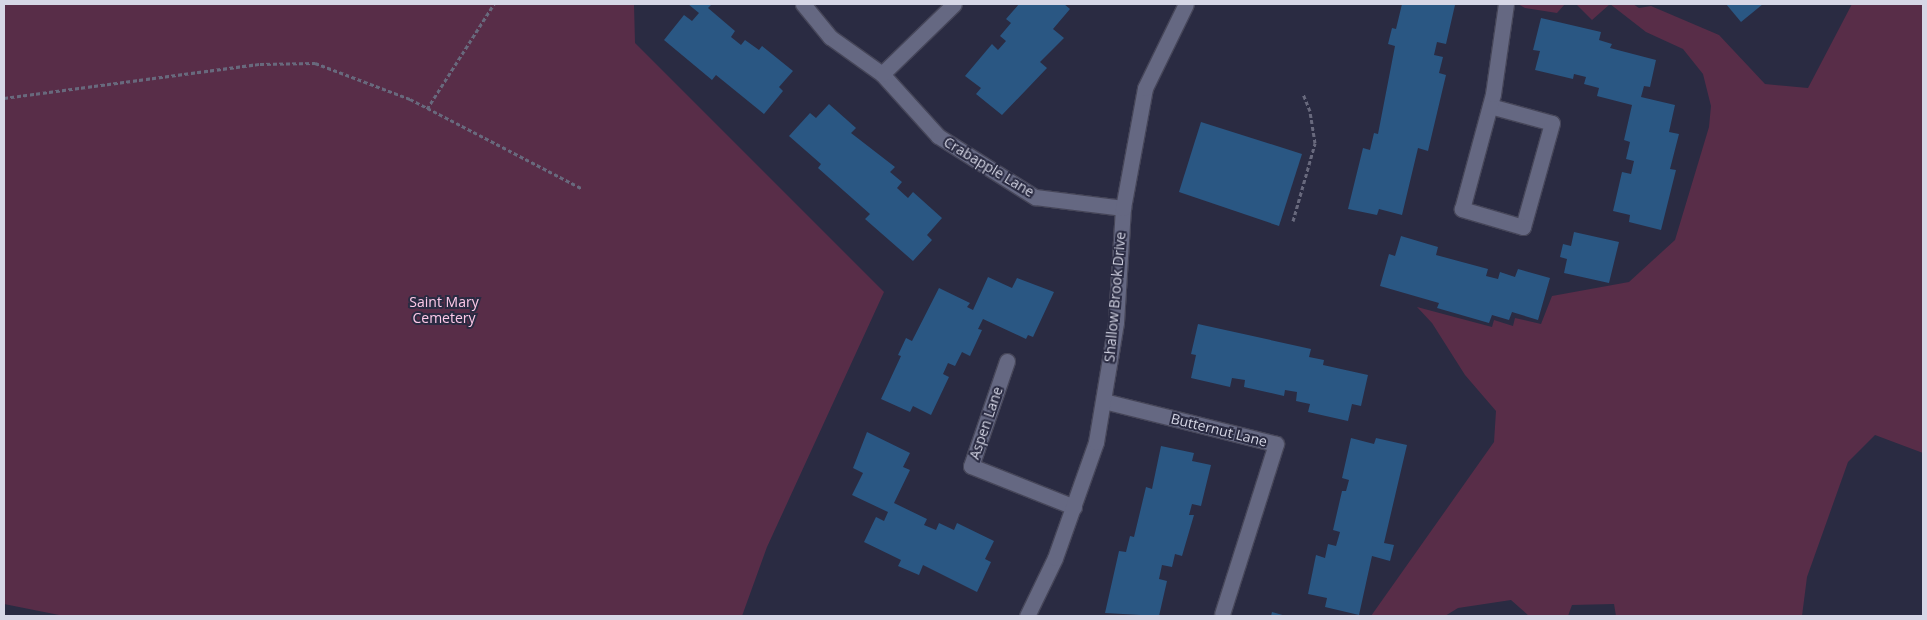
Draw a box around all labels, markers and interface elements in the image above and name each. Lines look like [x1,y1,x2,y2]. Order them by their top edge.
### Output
street label: Crabapple Lane [941,133,1037,201]
street label: Shallow Brook Drive [1101,231,1129,363]
park label: Saint Mary Cemetery [409,294,479,326]
street label: Aspen Lane [966,384,1006,462]
street label: Butternut Lane [1169,410,1269,450]

